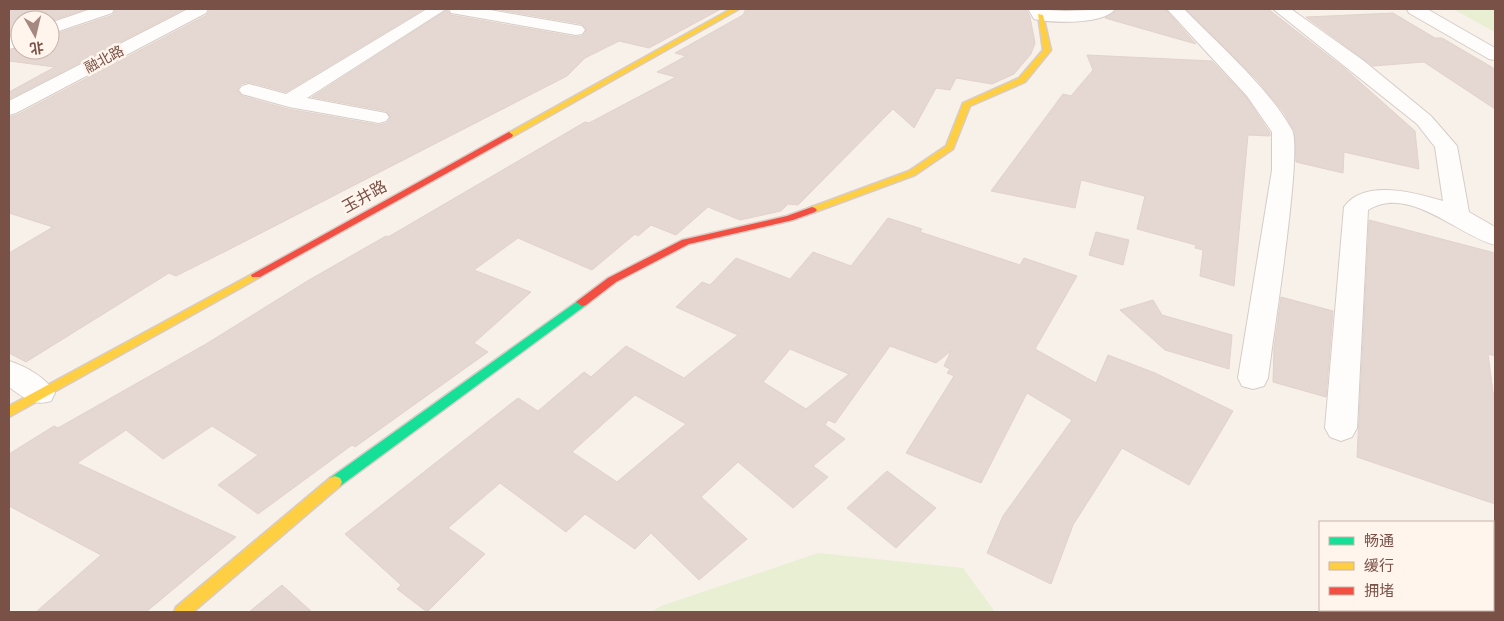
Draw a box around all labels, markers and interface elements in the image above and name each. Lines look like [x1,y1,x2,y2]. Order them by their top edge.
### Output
north arrow [10,10,60,60]
text: 北 [29,39,45,58]
street label: 融北路 [81,41,126,76]
street label: 玉井路 [338,176,390,216]
legend [1319,521,1494,611]
text: 畅通 [1364,531,1394,550]
text: 缓行 [1364,556,1394,575]
text: 拥堵 [1364,581,1394,600]

